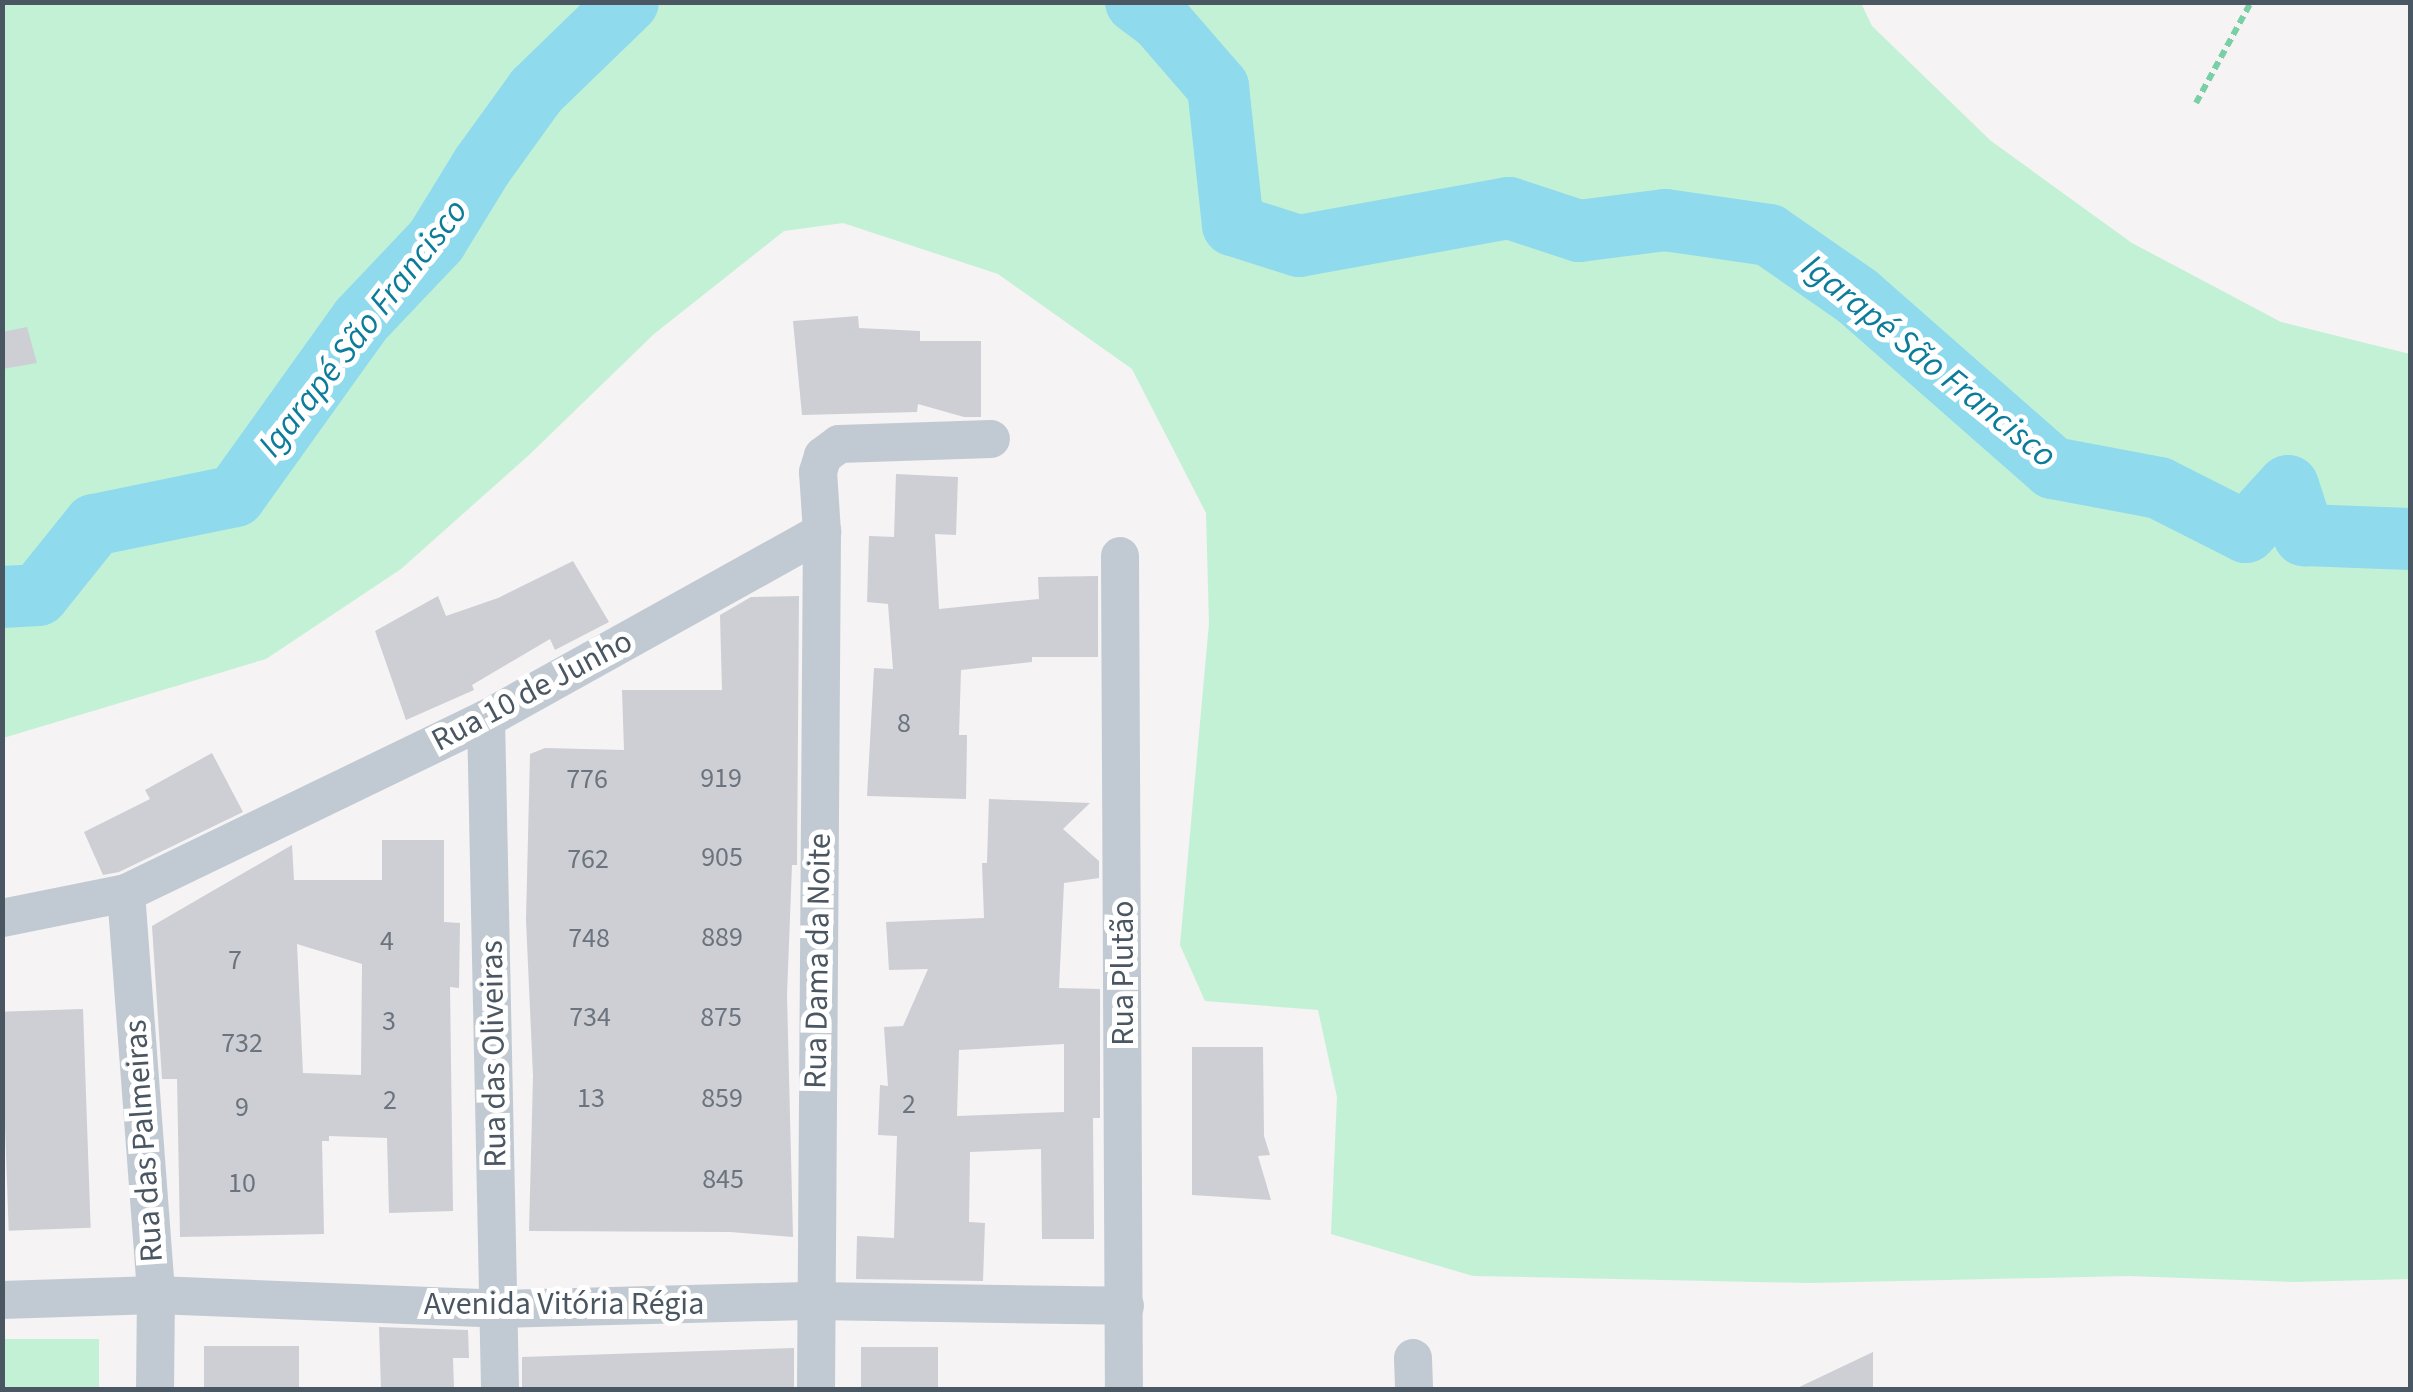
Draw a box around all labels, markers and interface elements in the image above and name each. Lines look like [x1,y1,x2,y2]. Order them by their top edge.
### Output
water label: Igarapé São Francisco [249,191,477,465]
water label: Igarapé São Francisco [1793,245,2065,477]
street label: Rua 10 de Junho [425,622,639,760]
house number: 8 [897,706,911,740]
house number: 919 [700,761,742,795]
house number: 776 [566,762,608,796]
street label: Rua Dama da Noite [797,833,839,1089]
house number: 905 [701,840,743,874]
house number: 762 [567,842,609,876]
street label: Rua Plutão [1104,900,1142,1046]
house number: 889 [701,920,743,954]
house number: 748 [568,921,610,955]
house number: 4 [380,924,394,958]
street label: Rua das Oliveiras [473,940,515,1168]
house number: 7 [228,943,242,977]
house number: 734 [569,1000,611,1034]
house number: 875 [700,1000,742,1034]
house number: 3 [382,1004,396,1038]
street label: Rua das Palmeiras [116,1018,172,1264]
house number: 732 [221,1026,263,1060]
house number: 13 [577,1081,605,1115]
house number: 859 [701,1081,743,1115]
house number: 2 [383,1083,397,1117]
house number: 2 [902,1087,916,1121]
house number: 9 [235,1090,249,1124]
house number: 845 [702,1162,744,1196]
house number: 10 [228,1166,256,1200]
street label: Avenida Vitória Régia [424,1285,704,1323]

